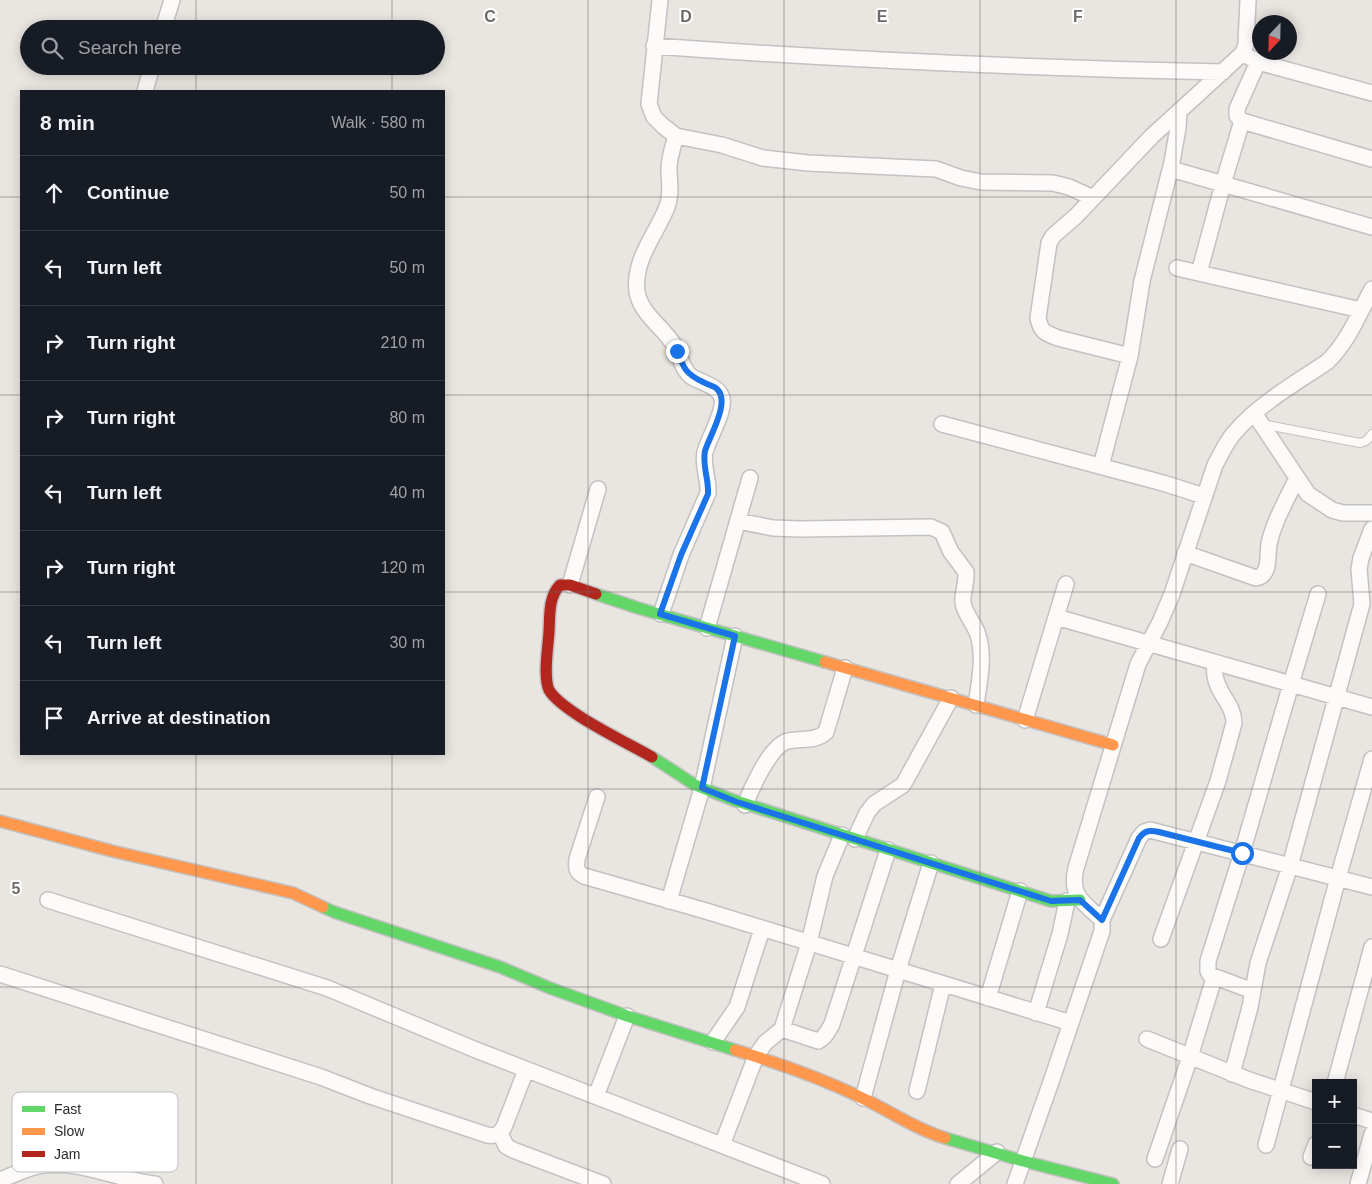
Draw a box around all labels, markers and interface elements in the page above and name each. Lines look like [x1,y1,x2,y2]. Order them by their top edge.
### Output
text: C [484,8,496,25]
text: D [680,8,692,25]
text: E [877,8,888,25]
text: F [1073,8,1083,25]
north arrow [1252,15,1297,60]
search box [20,20,445,75]
icon: search [38,34,66,62]
text: Search here [78,37,182,58]
text: 8 min [40,111,95,134]
text: Walk · 580 m [331,114,425,131]
icon: ahead [40,179,68,207]
text: Continue [87,182,169,203]
text: 50 m [389,184,425,201]
icon: left [40,254,68,282]
text: Turn left [87,257,162,278]
text: 50 m [389,259,425,276]
icon: right [40,329,68,357]
text: Turn right [87,332,175,353]
text: 210 m [381,334,425,351]
route end [666,340,689,363]
icon: right [40,404,68,432]
text: Turn right [87,407,175,428]
text: 80 m [389,409,425,426]
icon: left [40,479,68,507]
text: Turn left [87,482,162,503]
text: 40 m [389,484,425,501]
icon: right [40,554,68,582]
text: Turn right [87,557,175,578]
text: 120 m [381,559,425,576]
icon: left [40,629,68,657]
text: Turn left [87,632,162,653]
text: 30 m [389,634,425,651]
icon: arrive [40,704,68,732]
text: Arrive at destination [87,707,271,728]
route start [1231,842,1254,865]
text: 5 [12,880,21,897]
map controls [1312,1079,1357,1169]
button: + [1312,1079,1357,1124]
legend [12,1092,178,1172]
text: Fast [54,1101,81,1117]
text: Slow [54,1123,85,1139]
button: − [1312,1124,1357,1169]
text: Jam [54,1146,80,1162]

